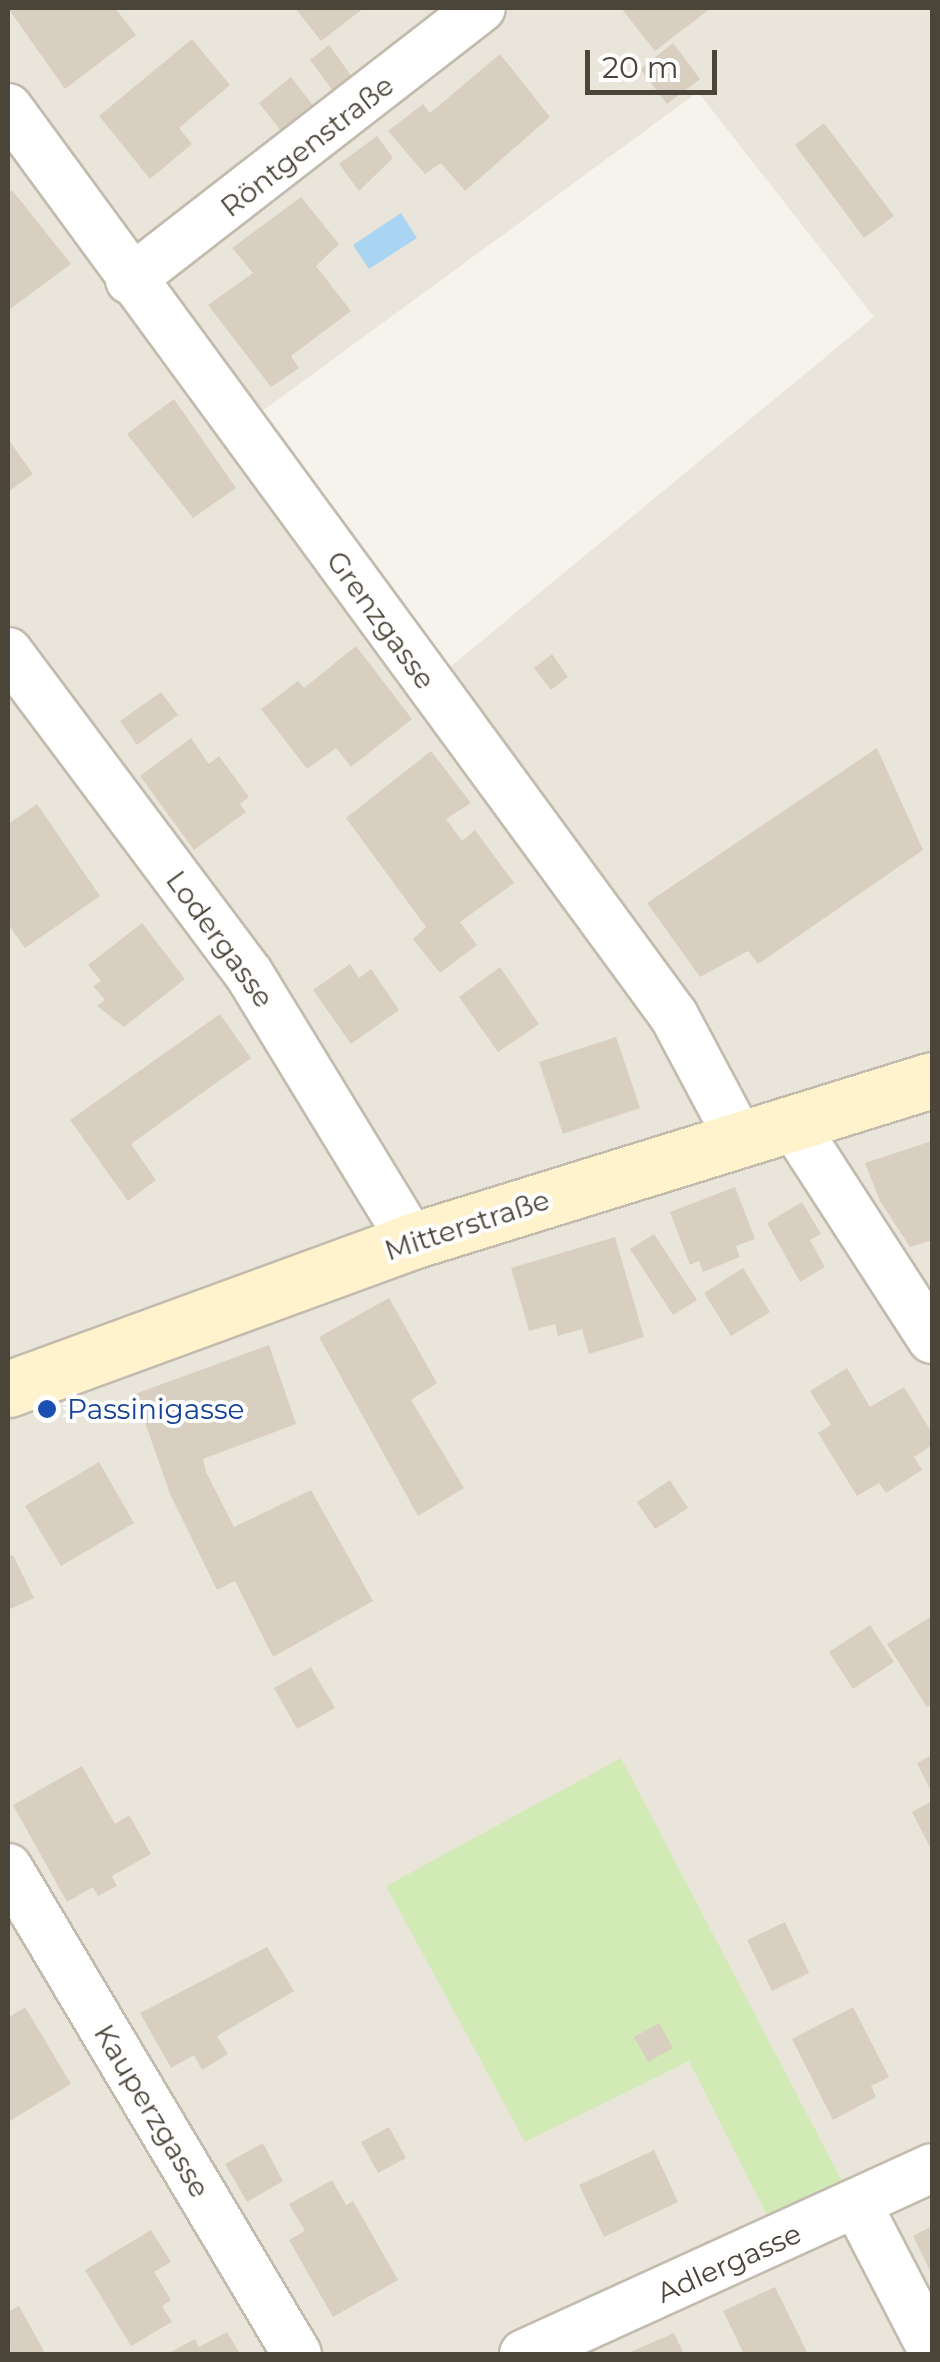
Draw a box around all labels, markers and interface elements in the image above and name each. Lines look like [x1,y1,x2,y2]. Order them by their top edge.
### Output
scale bar [590,30,722,92]
text: 20 m [602,49,679,86]
street label: Röntgenstraße [214,68,400,224]
street label: Grenzgasse [320,544,442,696]
street label: Lodergasse [159,864,281,1014]
street label: Mitterstraße [380,1183,554,1267]
place label: Passinigasse [67,1392,244,1426]
marker: Passinigasse [36,1398,58,1420]
street label: Kauperzgasse [87,2018,217,2204]
street label: Adlergasse [652,2216,806,2310]

